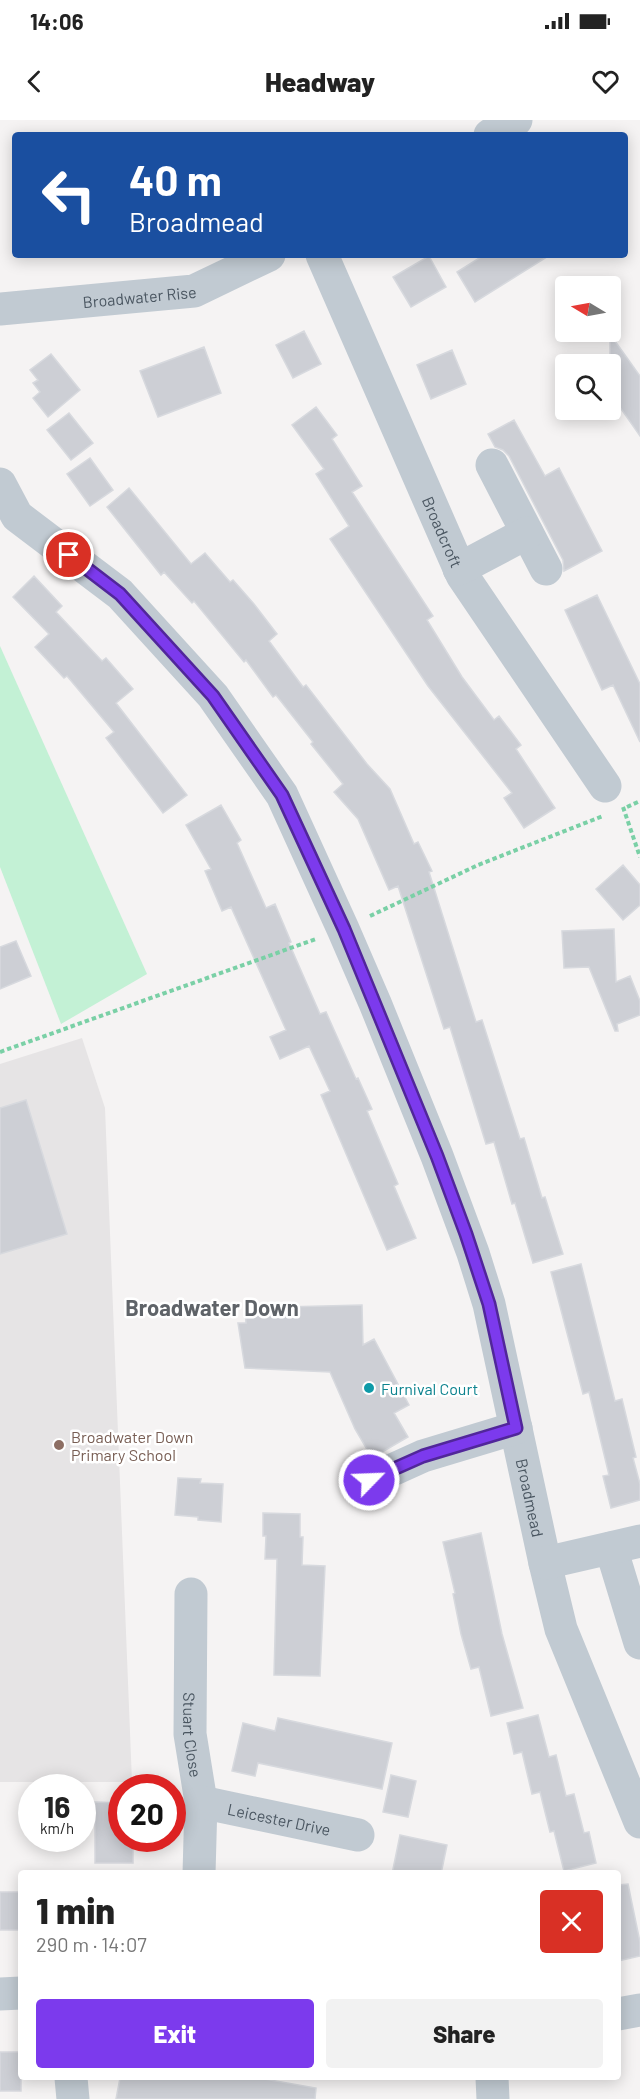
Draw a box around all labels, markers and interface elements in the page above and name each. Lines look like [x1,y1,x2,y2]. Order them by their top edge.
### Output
text: 14:06 [30,8,83,34]
icon: back [18,65,51,98]
text: Headway [265,65,375,97]
icon: heart [589,65,622,98]
text: 40 m [129,154,222,204]
icon: left [30,156,108,234]
text: Broadmead [129,205,264,237]
north arrow [555,276,621,342]
map controls [555,276,621,420]
street label: Broadwater Rise [82,281,197,311]
button: search [555,354,621,420]
street label: Broadcroft [419,493,467,570]
pin [43,529,94,580]
icon: arrive [52,538,85,571]
district label: Broadwater Down [125,1294,299,1320]
place label: Furnival Court [381,1379,478,1398]
marker: Furnival Court [362,1381,376,1395]
place label: Broadwater Down Primary School [71,1427,193,1464]
marker: Broadwater Down Primary School [52,1438,66,1452]
position arrow [337,1448,401,1512]
street label: Broadmead [513,1456,549,1539]
street label: Stuart Close [180,1692,206,1779]
speed limit sign: 20 [108,1774,186,1852]
text: 16 [44,1788,70,1824]
street label: Leicester Drive [226,1798,333,1839]
text: km/h [40,1819,74,1837]
text: 1 min [36,1888,115,1931]
button: close [540,1890,603,1953]
text: 290 m · 14:07 [36,1932,147,1956]
button: Exit [36,1999,314,2068]
button: Share [326,1999,603,2068]

